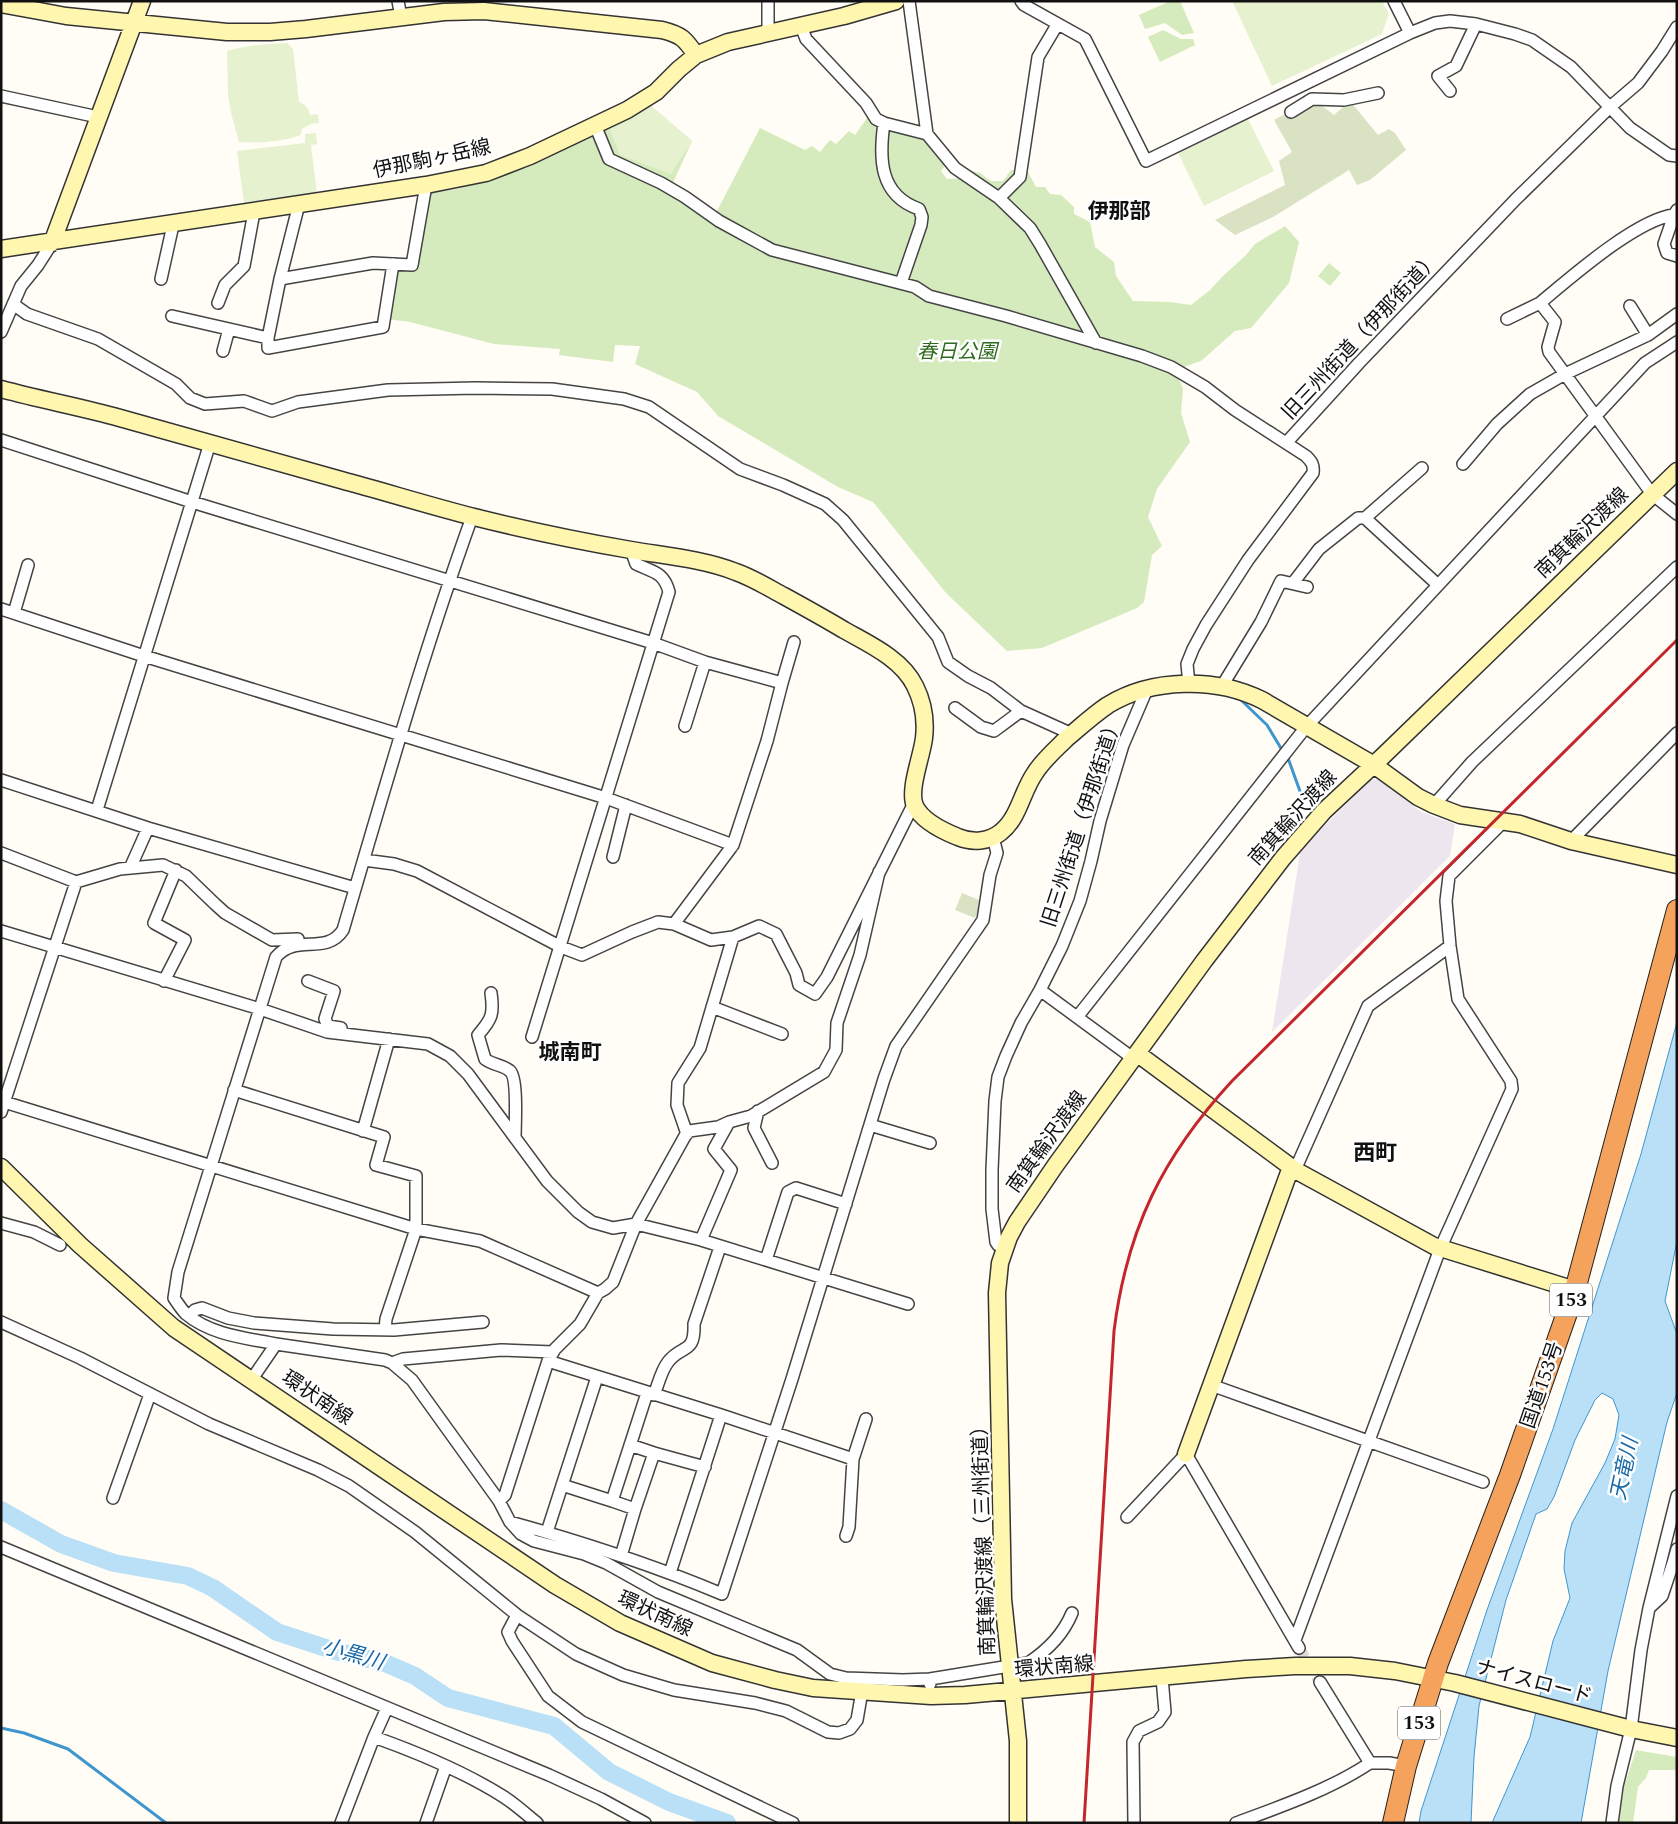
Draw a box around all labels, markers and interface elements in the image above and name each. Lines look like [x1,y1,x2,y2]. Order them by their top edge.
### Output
street label: 伊那駒ヶ岳線 [370,132,494,186]
district label: 伊那部 [1088,196,1151,228]
street label: 旧三州街道（伊那街道） [1275,245,1447,427]
park label: 春日公園 [917,337,1000,367]
street label: 南箕輪沢渡線 [1528,481,1636,585]
street label: 旧三州街道（伊那街道） [1034,713,1130,931]
street label: 南箕輪沢渡線 [1242,763,1344,873]
district label: 城南町 [539,1037,602,1069]
street label: 南箕輪沢渡線 [1000,1085,1094,1199]
district label: 西町 [1353,1137,1397,1170]
road number: 153 [1550,1284,1592,1316]
street label: 国道153号 [1513,1338,1571,1432]
street label: 環状南線 [275,1363,359,1433]
street label: 南箕輪沢渡線（三州街道） [965,1416,1003,1656]
water label: 天竜川 [1603,1433,1648,1503]
street label: 環状南線 [612,1584,698,1644]
water label: 小黒川 [318,1631,390,1680]
street label: 環状南線 [1013,1649,1095,1685]
street label: ナイスロード [1472,1652,1596,1712]
road number: 153 [1398,1706,1440,1740]

